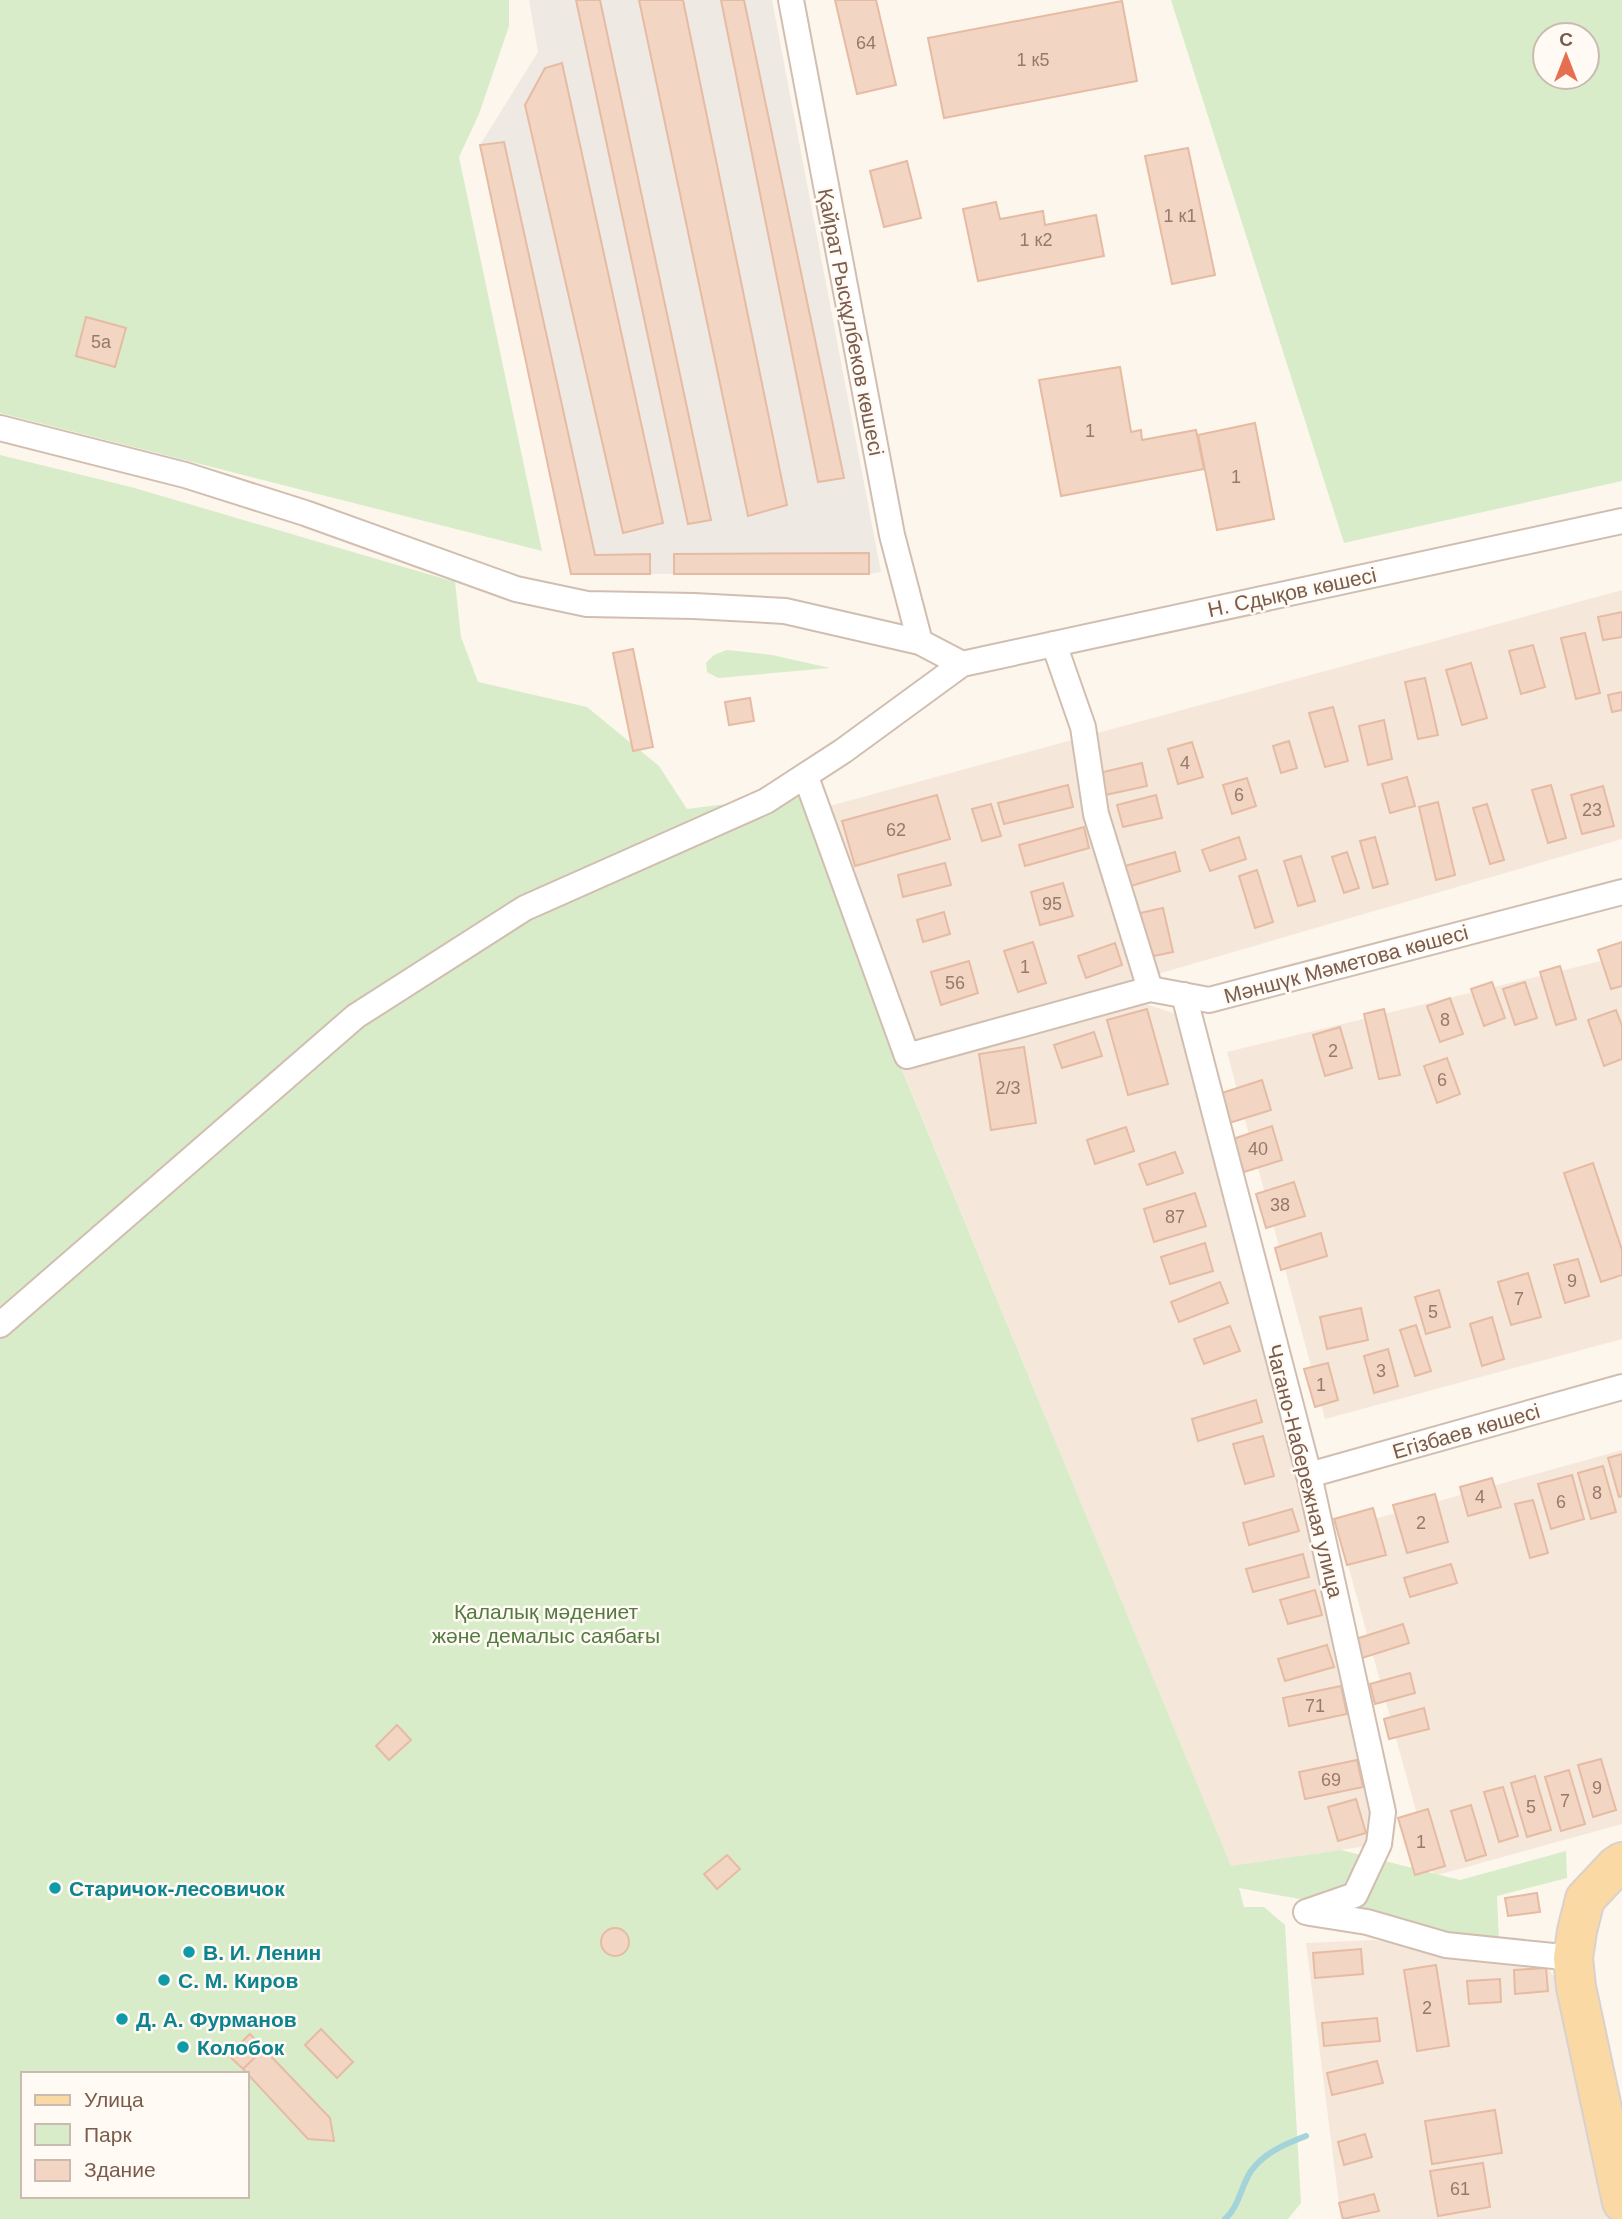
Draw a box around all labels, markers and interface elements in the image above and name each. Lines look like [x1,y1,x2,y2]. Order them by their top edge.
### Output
north arrow [1531,21,1601,91]
text: С [1559,29,1573,50]
house number: 64 [856,33,876,53]
house number: 1 к5 [1017,50,1049,70]
street label: Қайрат Рысқұлбеков көшесі [814,186,888,458]
house number: 1 к1 [1164,206,1196,226]
house number: 1 к2 [1020,230,1052,250]
house number: 5а [91,332,112,352]
house number: 1 [1085,421,1095,441]
house number: 1 [1231,467,1241,487]
street label: Н. Сдықов көшесі [1206,563,1378,621]
house number: 4 [1180,753,1190,773]
house number: 6 [1234,785,1244,805]
house number: 23 [1582,800,1602,820]
house number: 62 [886,820,906,840]
house number: 95 [1042,894,1062,914]
street label: Мәншүк Мәметова көшесі [1221,920,1471,1008]
house number: 1 [1020,957,1030,977]
house number: 56 [945,973,965,993]
house number: 8 [1440,1010,1450,1030]
house number: 2 [1328,1041,1338,1061]
house number: 6 [1437,1070,1447,1090]
house number: 2/3 [995,1078,1021,1098]
house number: 40 [1248,1139,1268,1159]
house number: 38 [1270,1195,1290,1215]
house number: 87 [1165,1207,1185,1227]
house number: 9 [1567,1271,1577,1291]
house number: 7 [1514,1289,1524,1309]
house number: 5 [1428,1302,1438,1322]
street label: Чагано-Набережная улица [1262,1342,1348,1600]
house number: 3 [1376,1361,1386,1381]
house number: 1 [1316,1375,1326,1395]
street label: Егізбаев көшесі [1390,1399,1542,1463]
house number: 8 [1592,1483,1602,1503]
house number: 4 [1475,1487,1485,1507]
house number: 6 [1556,1492,1566,1512]
house number: 2 [1416,1513,1426,1533]
park label: Қалалық мәдениет және демалыс саябағы [432,1600,660,1647]
house number: 71 [1305,1696,1325,1716]
house number: 69 [1321,1770,1341,1790]
house number: 9 [1592,1778,1602,1798]
house number: 7 [1560,1791,1570,1811]
house number: 5 [1526,1797,1536,1817]
house number: 1 [1416,1832,1426,1852]
place label: Старичок-лесовичок [69,1877,285,1900]
marker: Старичок-лесовичок [47,1880,63,1896]
place label: В. И. Ленин [203,1941,321,1964]
marker: В. И. Ленин [181,1944,197,1960]
place label: С. М. Киров [178,1969,298,1992]
marker: С. М. Киров [156,1972,172,1988]
house number: 2 [1422,1998,1432,2018]
place label: Д. А. Фурманов [136,2008,297,2031]
marker: Д. А. Фурманов [114,2011,130,2027]
place label: Колобок [197,2036,285,2059]
marker: Колобок [175,2039,191,2055]
legend [21,2072,248,2198]
text: Улица [84,2088,144,2111]
text: Парк [84,2123,132,2146]
text: Здание [84,2158,156,2181]
house number: 61 [1450,2179,1470,2199]

